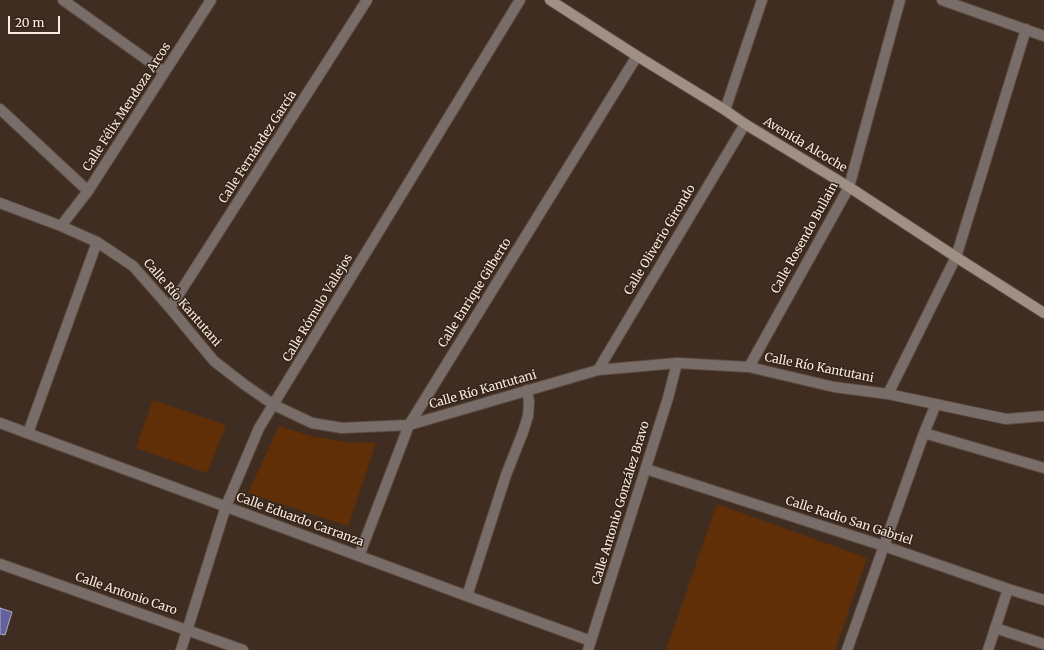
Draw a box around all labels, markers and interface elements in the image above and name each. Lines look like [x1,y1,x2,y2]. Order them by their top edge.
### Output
scale bar [10,8,62,34]
text: 20 m [15,15,44,30]
street label: Calle Félix Mendoza Arcos [80,40,174,174]
street label: Calle Fernández García [216,88,300,206]
street label: Avenida Alcoche [761,114,849,176]
street label: Calle Rosendo Bullain [768,180,842,296]
street label: Calle Oliverio Girondo [621,182,699,298]
street label: Calle Enrique Gilberto [435,236,515,350]
street label: Calle Rómulo Vallejos [280,252,356,364]
street label: Calle Río Kantutani [140,256,224,350]
street label: Calle Río Kantutani [763,350,875,386]
street label: Calle Río Kantutani [428,368,538,412]
street label: Calle Antonio González Bravo [589,420,653,586]
street label: Calle Eduardo Carranza [234,490,366,550]
street label: Calle Radio San Gabriel [784,494,914,548]
street label: Calle Antonio Caro [73,570,179,618]

